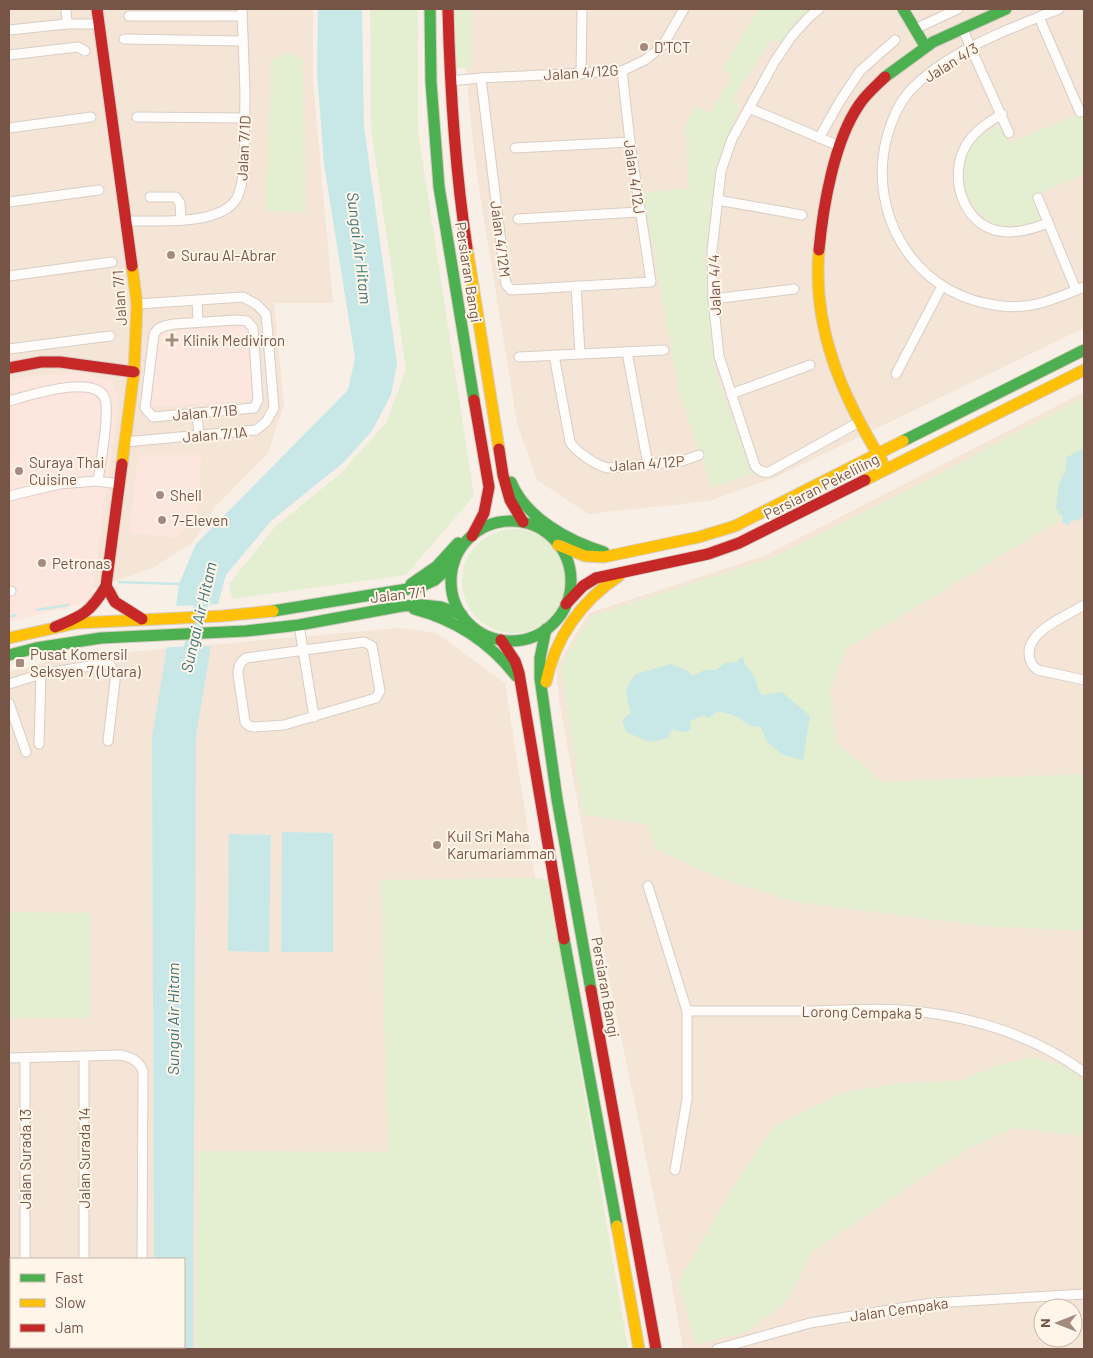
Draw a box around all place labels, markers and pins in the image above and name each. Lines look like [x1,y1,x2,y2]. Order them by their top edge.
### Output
place label: D'TCT [654,38,691,56]
marker: D'TCT [638,41,650,53]
place label: Surau Al-Abrar [181,246,277,264]
marker: Surau Al-Abrar [165,249,177,261]
place label: Klinik Mediviron [183,331,285,349]
marker: Klinik Mediviron [165,333,179,347]
place label: Suraya Thai Cuisine [29,453,104,488]
marker: Suraya Thai Cuisine [13,465,25,477]
place label: Shell [170,486,202,504]
marker: Shell [154,489,166,501]
place label: 7-Eleven [172,511,228,529]
marker: 7-Eleven [156,514,168,526]
place label: Petronas [52,554,111,572]
marker: Petronas [36,557,48,569]
place label: Pusat Komersil Seksyen 7 (Utara) [30,645,141,680]
marker: Pusat Komersil Seksyen 7 (Utara) [14,657,26,669]
place label: Kuil Sri Maha Karumariamman [447,827,555,862]
marker: Kuil Sri Maha Karumariamman [431,839,443,851]

